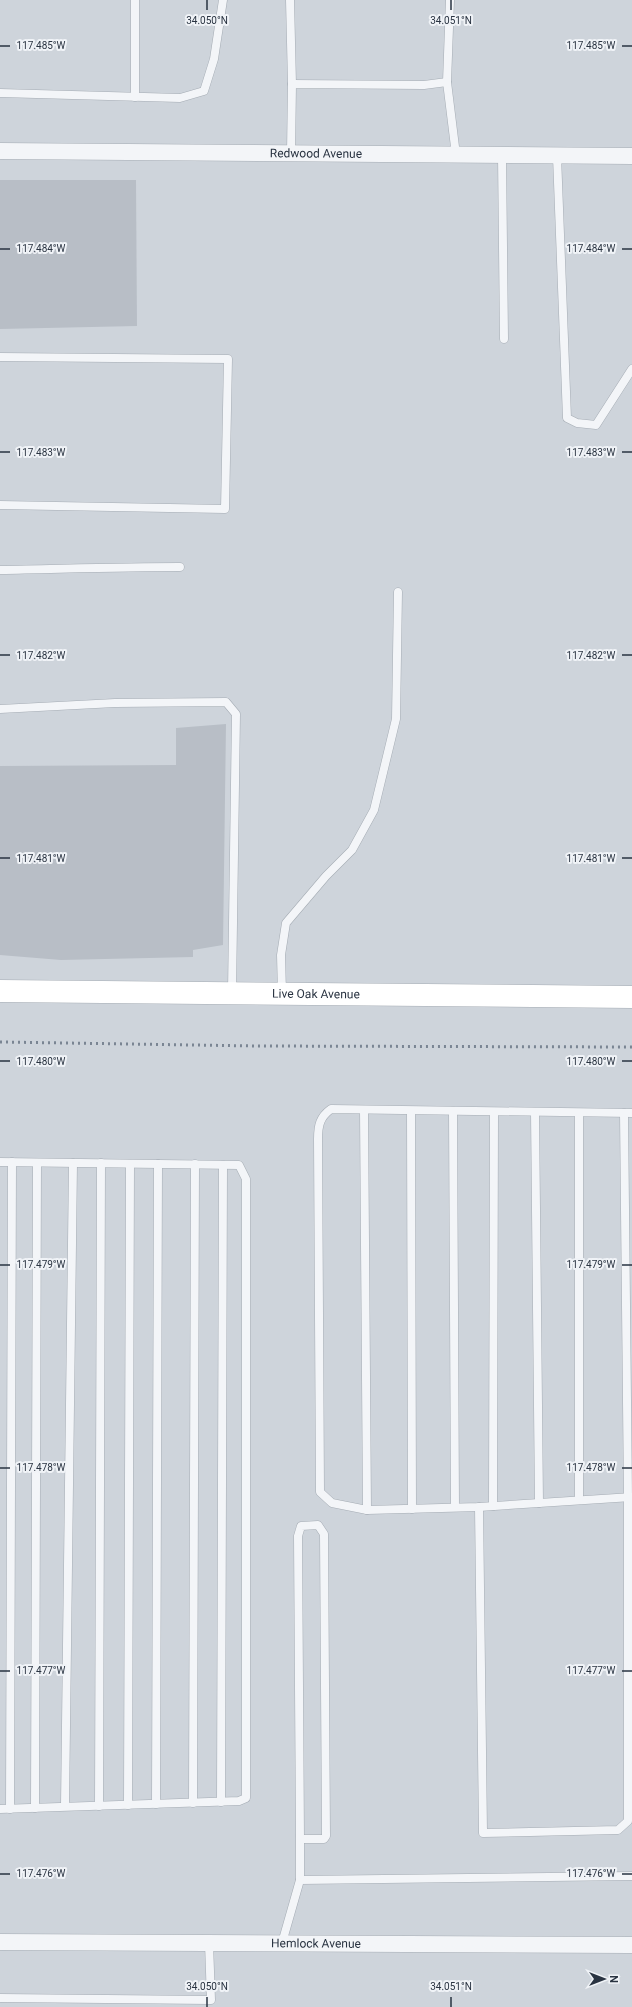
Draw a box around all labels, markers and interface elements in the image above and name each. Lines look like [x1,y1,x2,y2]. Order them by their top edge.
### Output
text: 34.050°N [186,15,228,26]
text: 34.051°N [430,15,472,26]
text: 117.485°W [17,40,66,51]
text: 117.485°W [567,40,616,51]
street label: Redwood Avenue [270,146,362,161]
text: 117.484°W [17,243,66,254]
text: 117.484°W [567,243,616,254]
text: 117.483°W [17,447,66,458]
text: 117.483°W [567,447,616,458]
text: 117.482°W [17,650,66,661]
text: 117.482°W [567,650,616,661]
text: 117.481°W [17,853,66,864]
text: 117.481°W [567,853,616,864]
street label: Live Oak Avenue [272,987,360,1001]
text: 117.480°W [17,1056,66,1067]
text: 117.480°W [567,1056,616,1067]
text: 117.479°W [17,1259,66,1270]
text: 117.479°W [567,1259,616,1270]
text: 117.478°W [17,1462,66,1473]
text: 117.478°W [567,1462,616,1473]
text: 117.477°W [17,1665,66,1676]
text: 117.477°W [567,1665,616,1676]
text: 117.476°W [17,1868,66,1879]
text: 117.476°W [567,1868,616,1879]
street label: Hemlock Avenue [271,1936,361,1951]
north arrow [584,1959,624,1999]
text: N [607,1975,620,1983]
text: 34.050°N [186,1981,228,1992]
text: 34.051°N [430,1981,472,1992]

